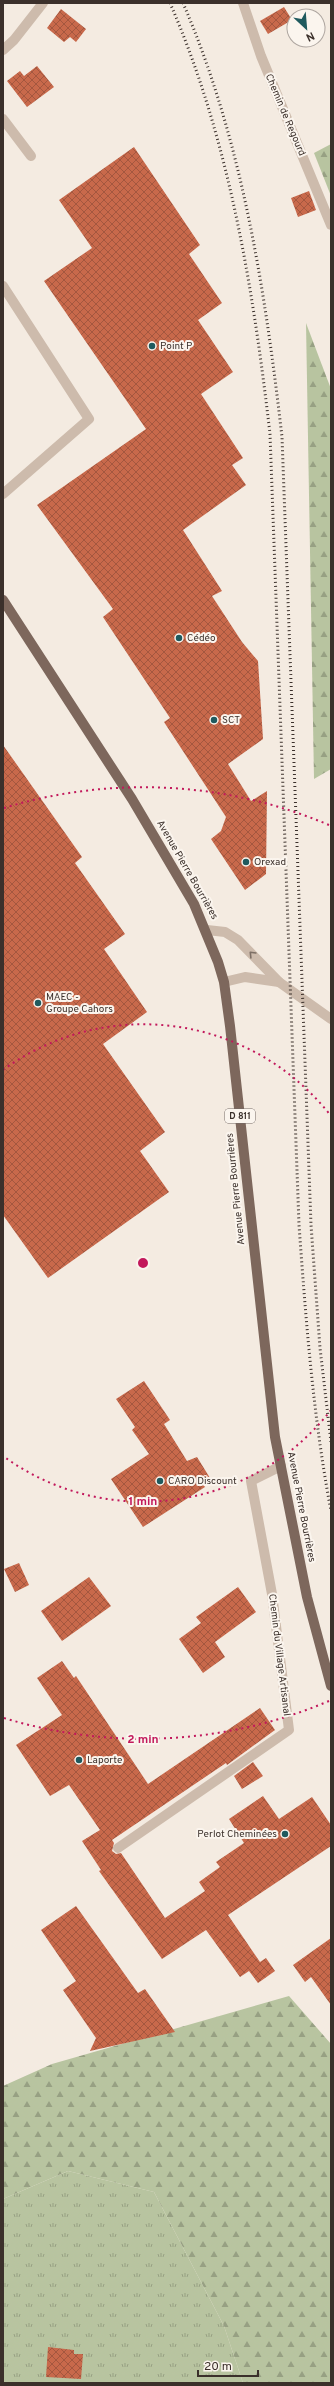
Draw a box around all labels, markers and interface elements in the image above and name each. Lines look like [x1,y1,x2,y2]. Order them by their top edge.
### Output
north arrow [286,8,326,48]
text: N [303,28,317,44]
street label: Chemin de Regourd [262,72,308,158]
place label: Point P [160,340,192,353]
marker: Point P [147,341,157,351]
place label: Cédéo [187,632,216,645]
marker: Cédéo [174,633,184,643]
place label: SCT [222,714,240,727]
marker: SCT [209,715,219,725]
street label: Avenue Pierre Bourrières [153,818,221,922]
place label: Orexad [254,856,286,869]
marker: Orexad [241,857,251,867]
one-way arrow [249,951,257,959]
place label: MAEC - Groupe Cahors [46,991,113,1016]
marker: MAEC - Groupe Cahors [33,998,43,1008]
road number: D 811 [225,1109,255,1123]
street label: Avenue Pierre Bourrières [224,1132,248,1246]
centre of rings [136,1256,150,1270]
street label: Avenue Pierre Bourrières [284,1451,318,1564]
place label: CARO Discount [168,1475,237,1488]
marker: CARO Discount [155,1476,165,1486]
text: 1 min [129,1494,157,1510]
street label: Chemin du Village Artisanal [265,1593,293,1717]
text: 2 min [127,1732,159,1748]
place label: Laporte [87,1754,122,1767]
marker: Laporte [74,1755,84,1765]
place label: Perlot Cheminées [197,1828,277,1841]
marker: Perlot Cheminées [280,1829,290,1839]
scale bar [198,2352,258,2378]
text: 20 m [204,2359,232,2375]

